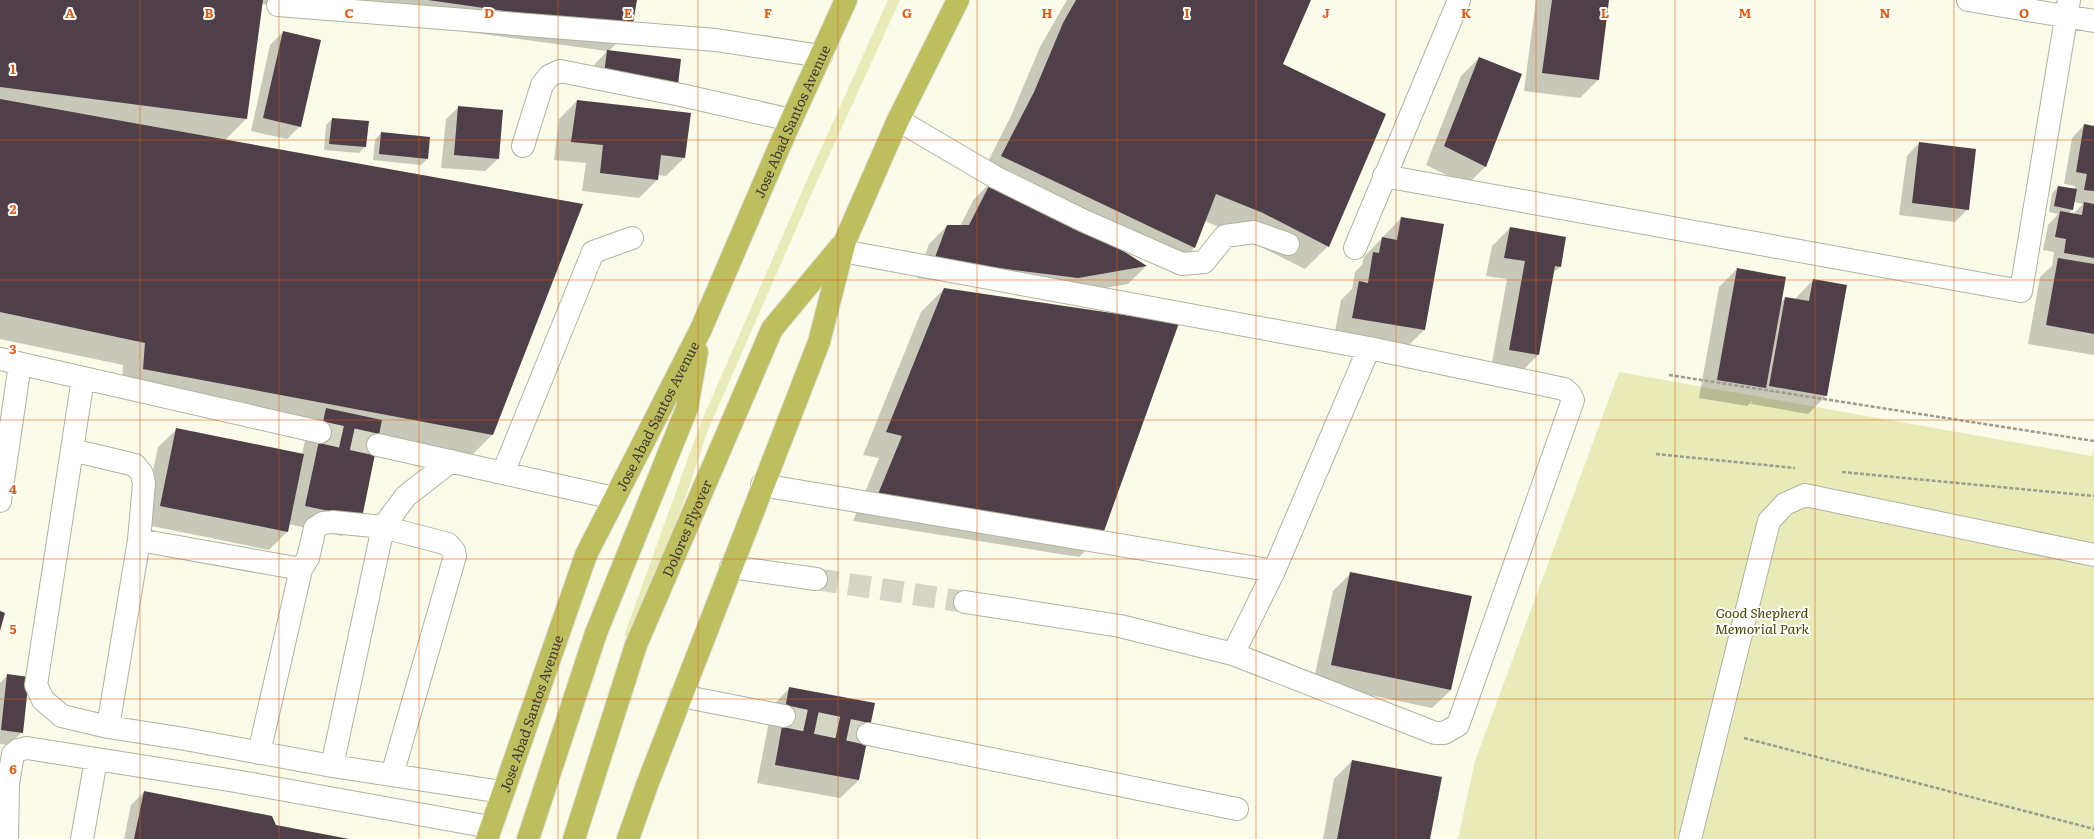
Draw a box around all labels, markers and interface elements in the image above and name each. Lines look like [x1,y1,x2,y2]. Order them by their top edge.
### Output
text: A [65,3,75,22]
text: B [205,3,214,22]
text: C [344,3,354,22]
text: D [484,3,494,22]
text: E [624,3,633,22]
text: F [764,3,772,22]
text: G [902,3,912,22]
text: H [1042,3,1053,22]
text: I [1184,3,1190,22]
text: J [1322,3,1330,22]
text: K [1461,3,1472,22]
text: L [1601,3,1609,22]
text: M [1739,3,1752,22]
text: N [1880,3,1891,22]
text: O [2019,3,2029,22]
street label: Jose Abad Santos Avenue [749,41,834,201]
text: 1 [10,59,16,78]
text: 2 [10,199,17,218]
street label: Jose Abad Santos Avenue [610,337,703,494]
text: 3 [9,339,17,358]
street label: Dolores Flyover [657,476,716,580]
text: 4 [9,479,17,498]
park label: Good Shepherd Memorial Park [1715,602,1809,638]
text: 5 [9,619,17,638]
street label: Jose Abad Santos Avenue [494,632,567,795]
text: 6 [9,759,17,778]

